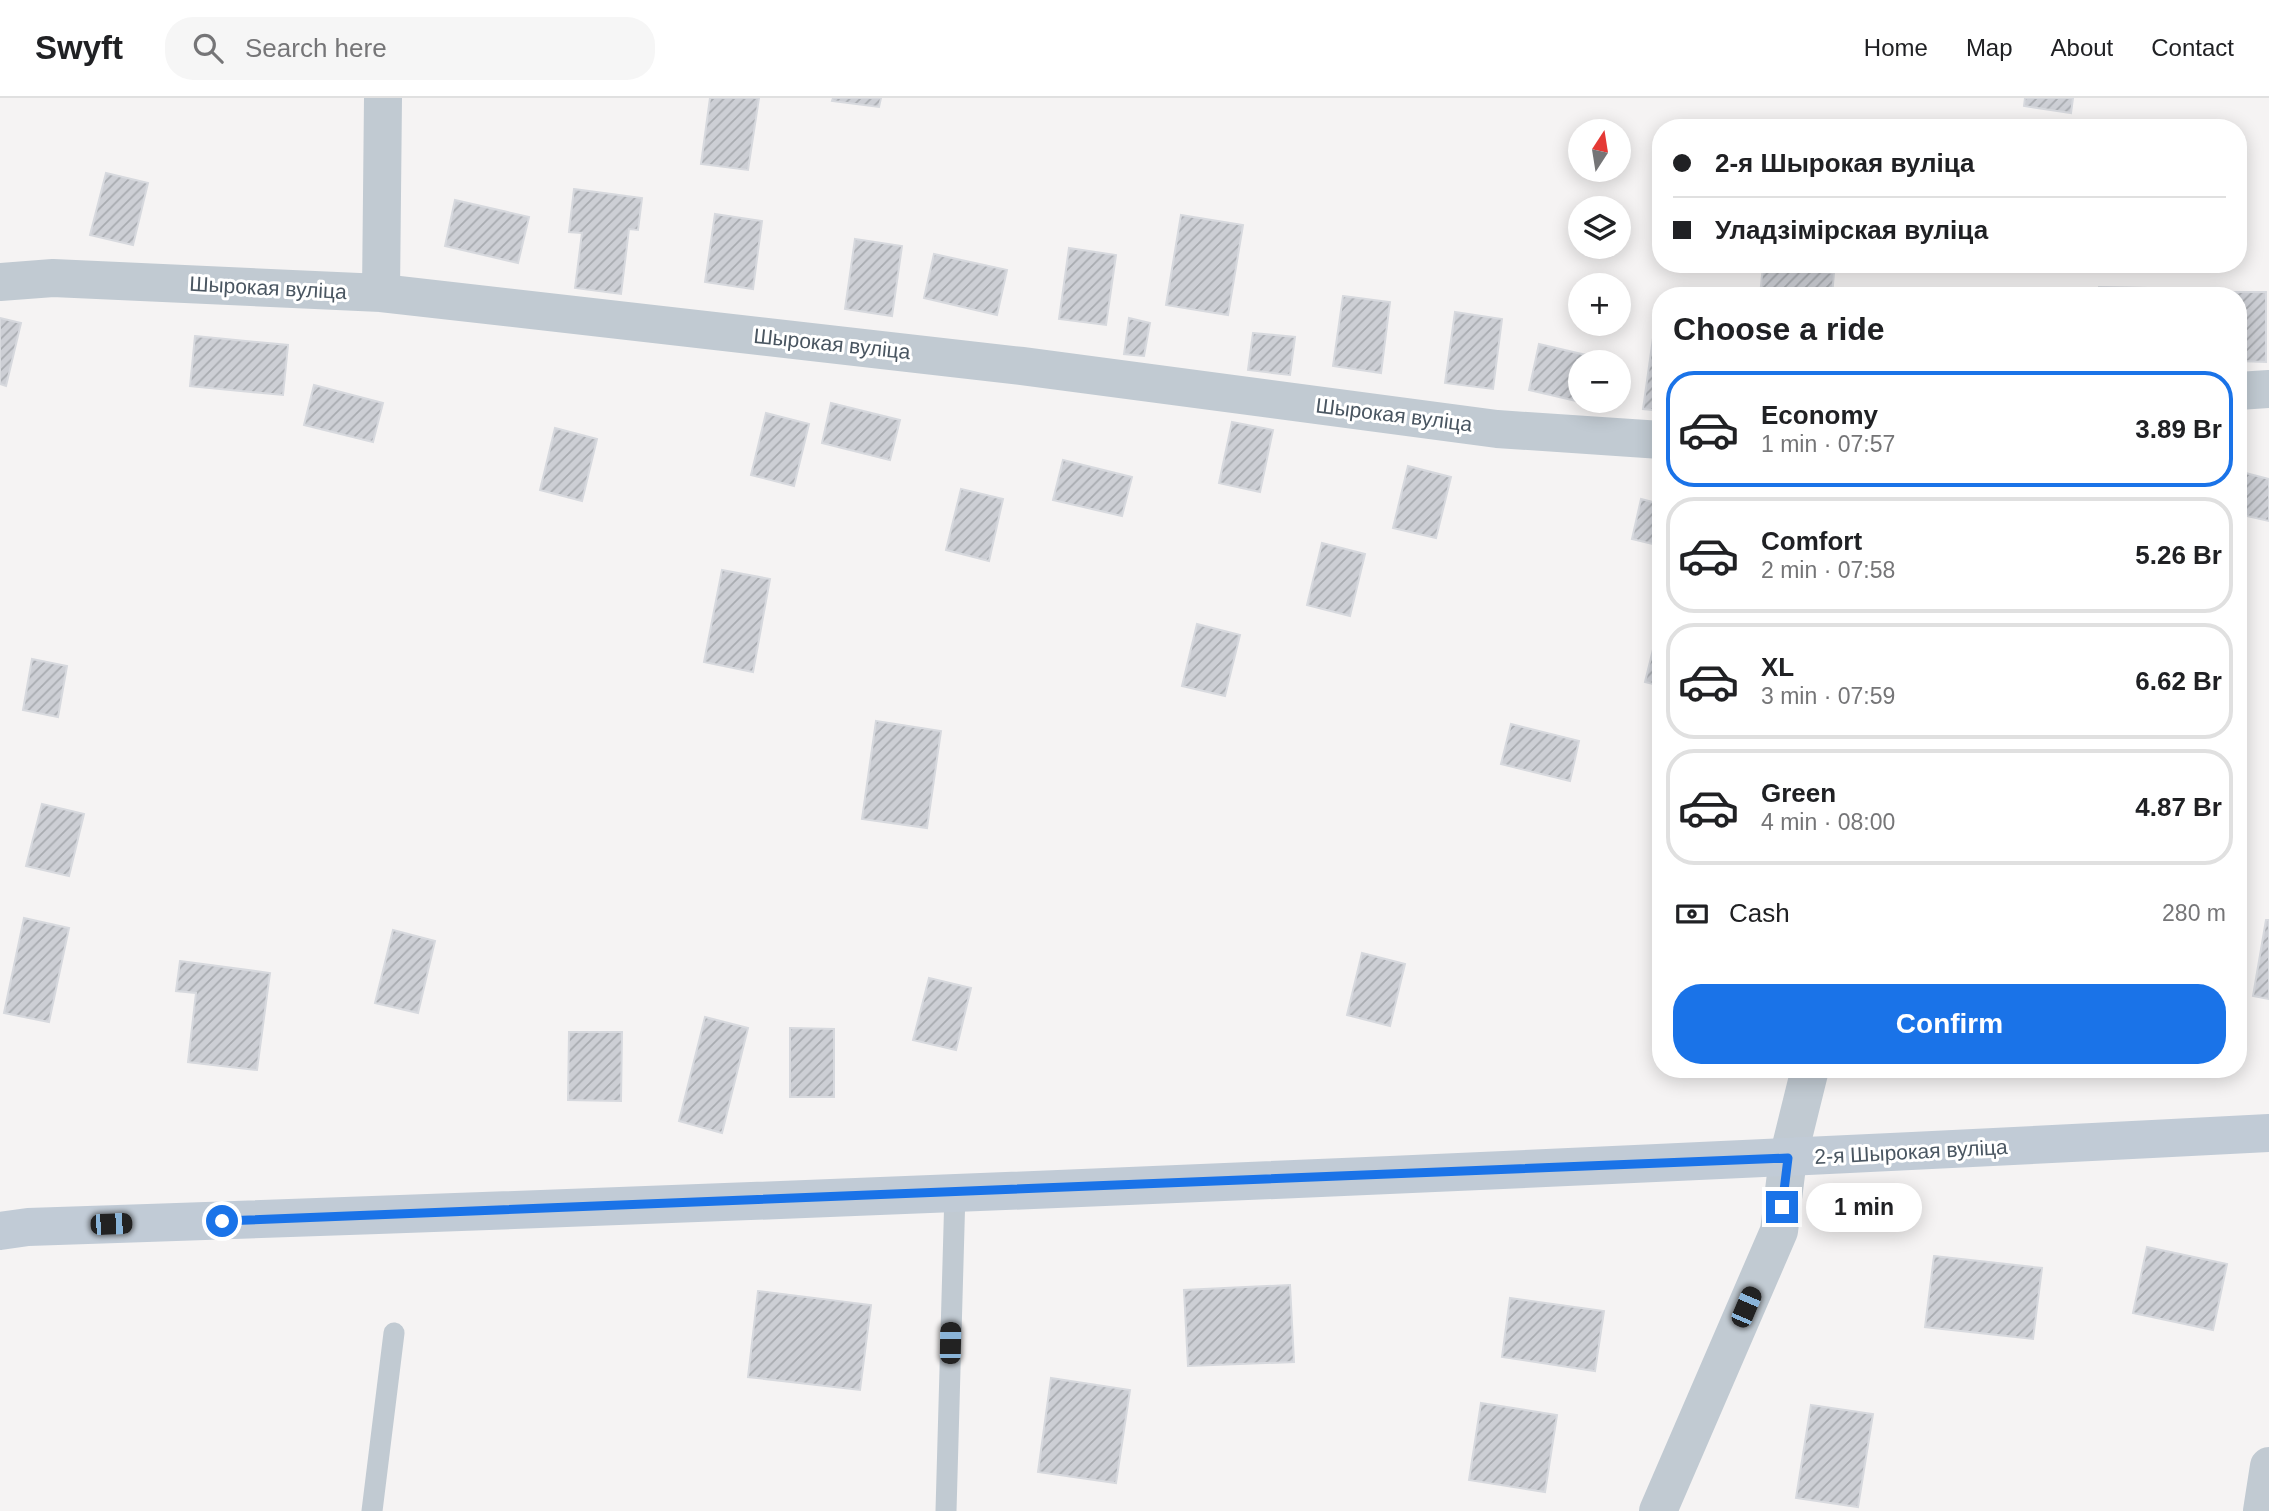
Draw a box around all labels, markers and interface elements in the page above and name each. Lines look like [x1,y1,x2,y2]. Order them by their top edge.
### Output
search box [165,17,655,80]
text: Swyft [35,29,123,66]
icon: search [189,29,227,67]
text: Search here [245,33,387,63]
text: Home [1864,34,1928,61]
text: Map [1966,34,2013,61]
text: About [2051,34,2113,61]
text: Contact [2151,34,2234,61]
north arrow [1568,119,1631,182]
map controls [1568,119,1631,413]
text: 2-я Шырокая вуліца [1715,148,1974,178]
button: layers [1568,196,1631,259]
text: Уладзімірская вуліца [1715,215,1988,245]
street label: Шырокая вуліца [189,272,348,303]
button: + [1568,273,1631,336]
text: Choose a ride [1673,311,1885,347]
street label: Шырокая вуліца [752,324,912,363]
button: − [1568,350,1631,413]
street label: Шырокая вуліца [1314,393,1474,436]
icon: car [1677,398,1740,461]
text: Economy [1761,400,1878,430]
text: 3.89 Br [2135,414,2222,444]
text: 1 min · 07:57 [1761,431,1895,457]
icon: car [1677,524,1740,587]
text: Comfort [1761,526,1862,556]
text: 5.26 Br [2135,540,2222,570]
text: 2 min · 07:58 [1761,557,1895,583]
icon: car [1677,650,1740,713]
text: XL [1761,652,1794,682]
text: 6.62 Br [2135,666,2222,696]
text: 3 min · 07:59 [1761,683,1895,709]
icon: car [1677,776,1740,839]
text: Green [1761,778,1836,808]
text: 4.87 Br [2135,792,2222,822]
text: 4 min · 08:00 [1761,809,1895,835]
icon: cash [1673,895,1711,933]
text: Cash [1729,898,1790,928]
text: 280 m [2162,900,2226,926]
button: Confirm [1673,984,2226,1064]
street label: 2-я Шырокая вуліца [1814,1135,2008,1168]
callout: 1 min [1806,1182,1922,1232]
route end [1766,1191,1798,1223]
text: 1 min [1834,1194,1894,1220]
route start [206,1205,238,1237]
car [90,1213,133,1235]
car [1729,1284,1764,1330]
car [940,1322,961,1364]

